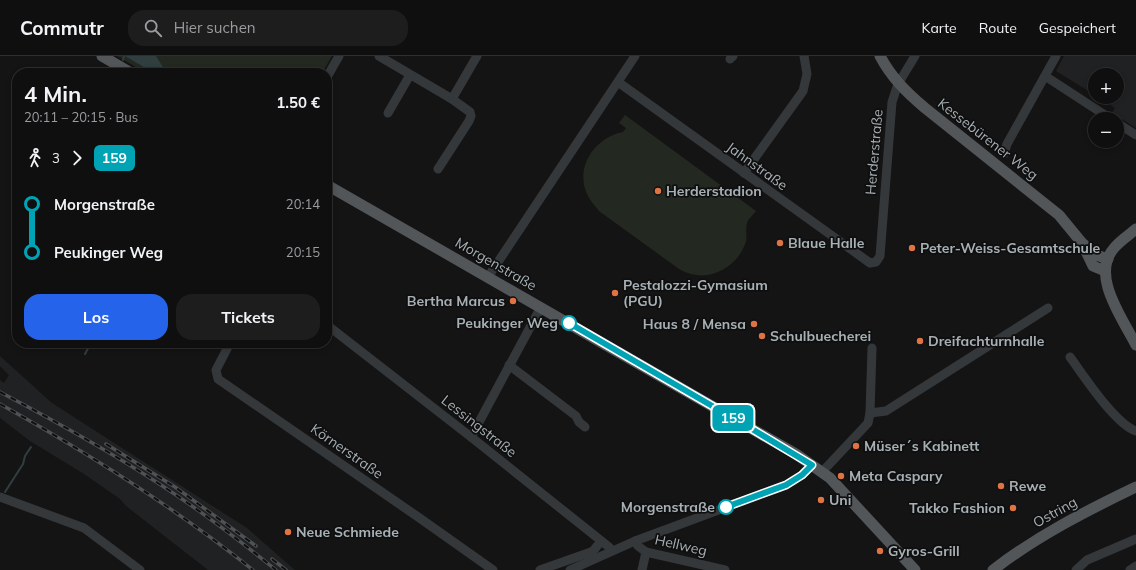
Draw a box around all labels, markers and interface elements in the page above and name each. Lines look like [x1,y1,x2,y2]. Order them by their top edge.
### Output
search box [128,10,408,46]
text: Commutr [20,16,104,40]
icon: search [142,17,164,39]
text: Hier suchen [174,18,256,37]
text: Karte [922,19,957,37]
text: Route [979,19,1017,37]
text: Gespeichert [1039,19,1116,37]
map controls [1088,68,1124,148]
button: + [1088,68,1124,104]
text: 4 Min. [24,80,87,108]
text: 1.50 € [276,93,320,112]
street label: Kessebürener Weg [934,94,1042,184]
street label: Herderstraße [861,108,887,196]
text: 20:11 – 20:15 · Bus [24,109,138,125]
button: − [1088,112,1124,148]
street label: Jahnstraße [723,138,791,194]
icon: walk [24,147,46,169]
icon: forward [66,147,88,169]
text: 159 [102,149,127,167]
text: 3 [52,150,60,166]
place label: Herderstadion [666,182,762,200]
marker: Herderstadion [653,186,663,196]
text: Morgenstraße [54,195,155,214]
text: 20:14 [286,196,320,212]
street label: Morgenstraße [452,233,540,295]
place label: Blaue Halle [788,234,865,252]
marker: Blaue Halle [775,238,785,248]
place label: Peter-Weiss-Gesamtschule [920,239,1101,257]
text: Peukinger Weg [54,243,163,262]
marker: Peter-Weiss-Gesamtschule [907,243,917,253]
text: 20:15 [286,244,320,260]
place label: Pestalozzi-Gymasium (PGU) [623,276,768,310]
marker: Pestalozzi-Gymasium (PGU) [610,288,620,298]
place label: Bertha Marcus [407,292,505,310]
button: Los [24,294,168,340]
button: Tickets [176,294,320,340]
marker: Bertha Marcus [508,296,518,306]
place label: Peukinger Weg [456,314,558,332]
marker: Peukinger Weg [561,315,577,331]
place label: Haus 8 / Mensa [643,315,746,333]
marker: Haus 8 / Mensa [749,319,759,329]
place label: Schulbuecherei [770,327,871,345]
marker: Schulbuecherei [757,331,767,341]
place label: Dreifachturnhalle [928,332,1045,350]
marker: Dreifachturnhalle [915,336,925,346]
street label: Lessingstraße [438,391,520,461]
line badge: 159 [710,405,756,431]
text: 159 [720,409,746,427]
street label: Körnerstraße [307,419,387,483]
place label: Müser´s Kabinett [864,437,980,455]
marker: Müser´s Kabinett [851,441,861,451]
place label: Meta Caspary [849,467,943,485]
marker: Meta Caspary [836,471,846,481]
place label: Rewe [1009,477,1046,495]
marker: Rewe [996,481,1006,491]
place label: Uni [829,491,851,509]
street label: Ostring [1030,493,1080,531]
marker: Uni [816,495,826,505]
place label: Morgenstraße [621,498,715,516]
marker: Morgenstraße [718,499,734,515]
place label: Takko Fashion [909,499,1005,517]
marker: Takko Fashion [1008,503,1018,513]
place label: Neue Schmiede [296,523,399,541]
marker: Neue Schmiede [283,527,293,537]
street label: Hellweg [653,530,709,560]
place label: Gyros-Grill [888,542,960,560]
marker: Gyros-Grill [875,546,885,556]

